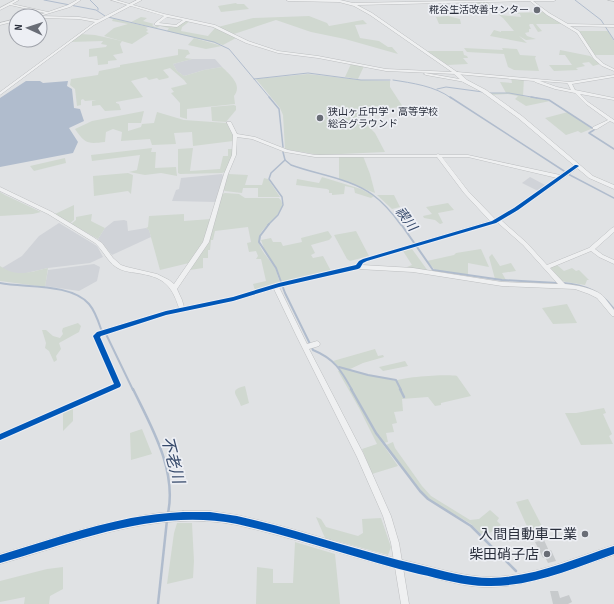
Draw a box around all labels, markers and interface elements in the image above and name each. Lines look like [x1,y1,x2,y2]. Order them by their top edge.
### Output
place label: 糀谷生活改善センター [429,4,529,16]
marker: 糀谷生活改善センター [532,5,542,15]
north arrow [8,8,48,48]
text: N [12,24,25,31]
place label: 狭山ヶ丘中学・高等学校 総合グラウンド [328,106,438,130]
marker: 狭山ヶ丘中学・高等学校 総合グラウンド [315,113,325,123]
water label: 禊川 [392,204,421,236]
water label: 不老川 [157,434,188,488]
place label: 入間自動車工業 [479,526,577,543]
marker: 入間自動車工業 [580,529,590,539]
place label: 柴田硝子店 [469,546,539,563]
marker: 柴田硝子店 [542,549,552,559]

